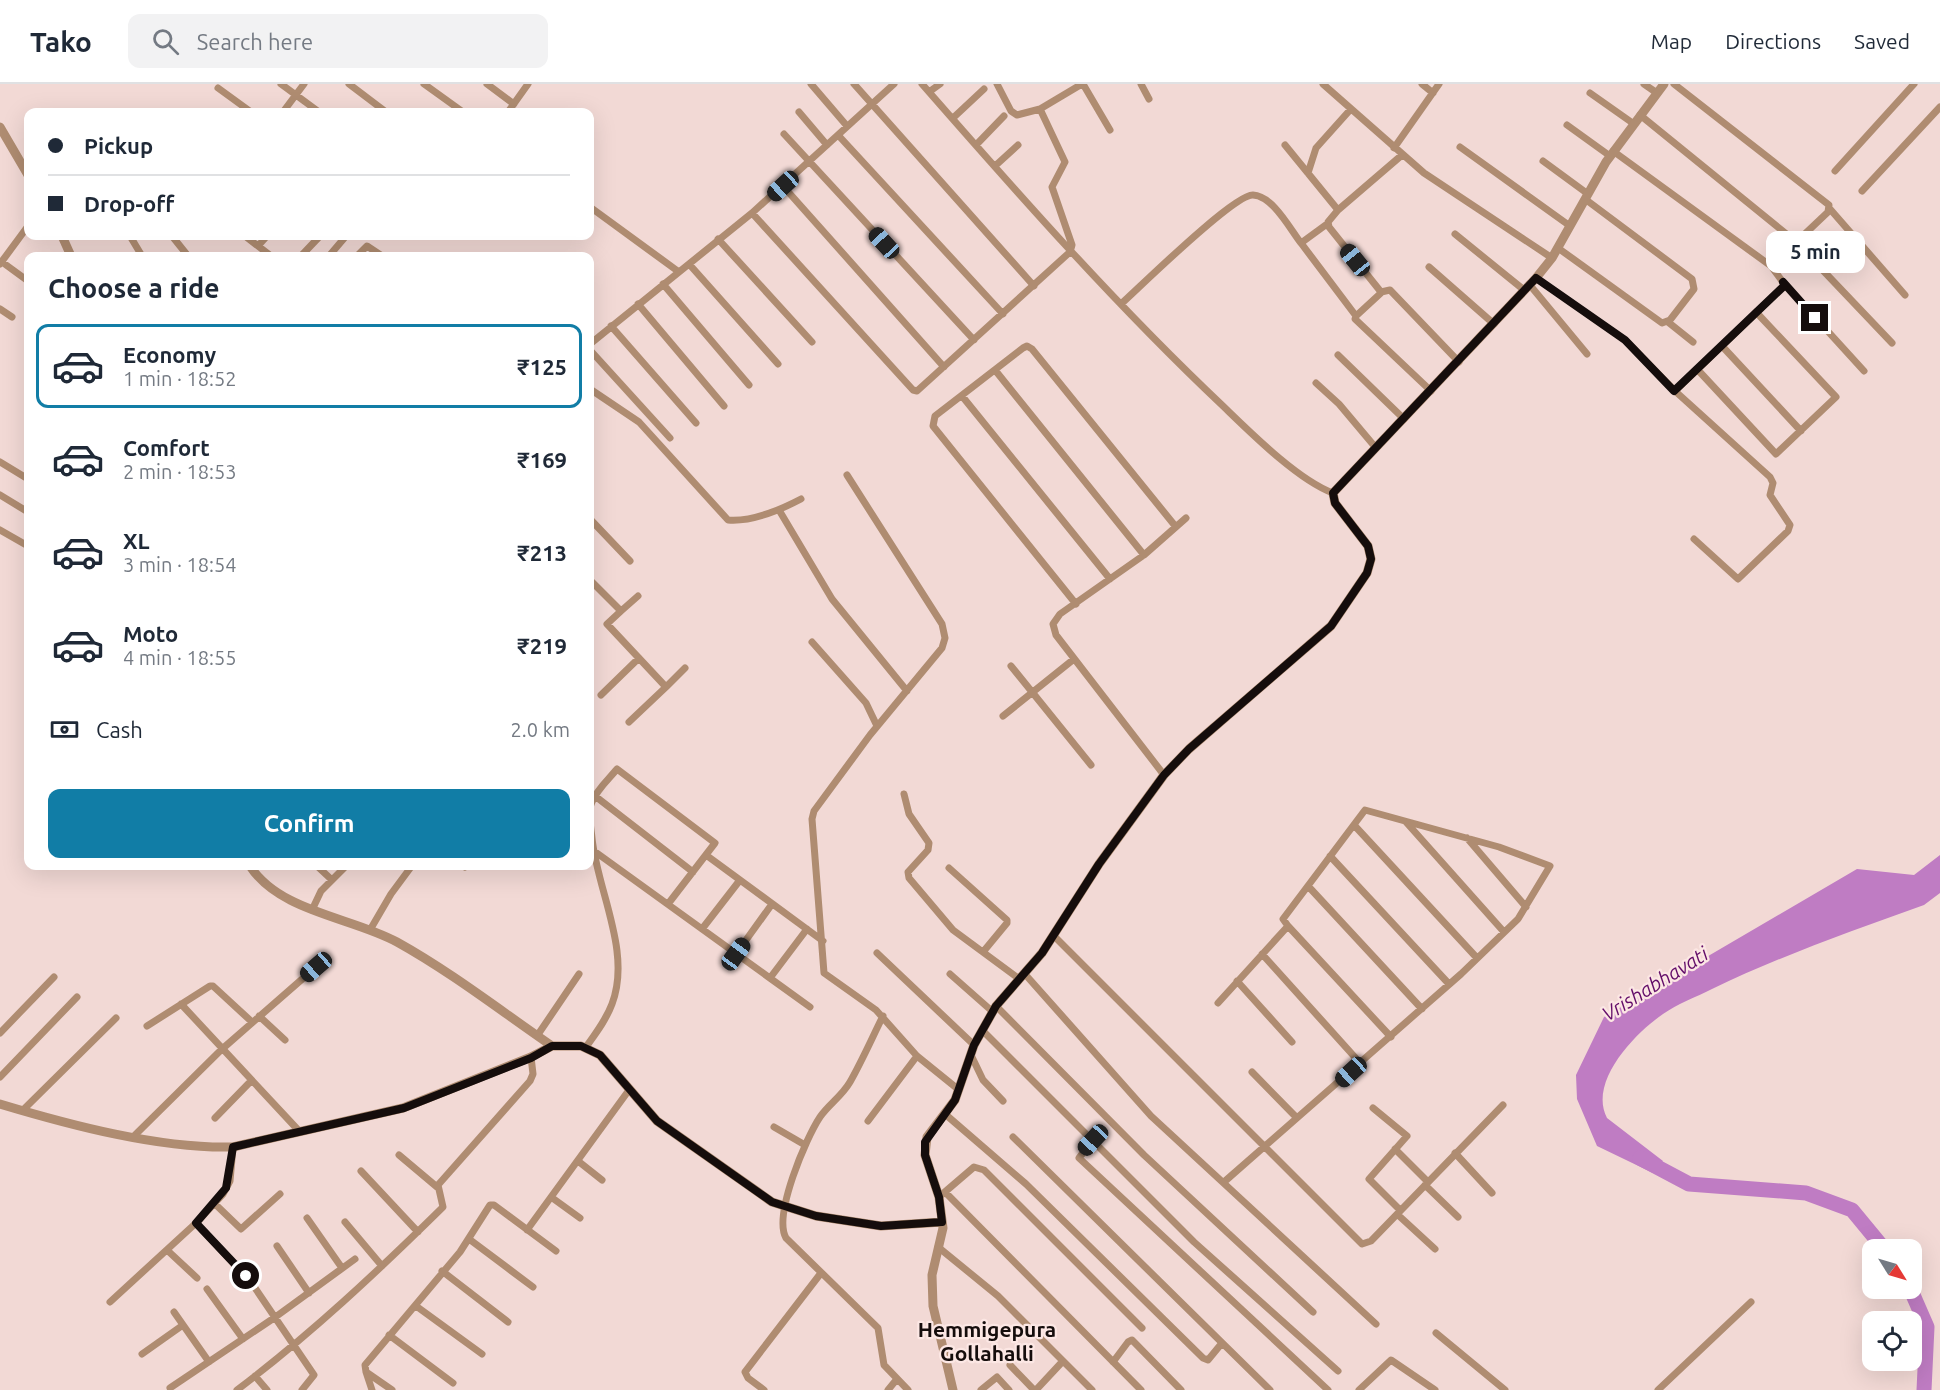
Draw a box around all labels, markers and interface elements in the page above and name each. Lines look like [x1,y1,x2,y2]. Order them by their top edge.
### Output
search box [128,14,548,68]
icon: search [149,25,182,58]
text: Tako [30,26,92,57]
text: Search here [197,29,313,54]
text: Map [1651,29,1692,53]
text: Directions [1725,29,1821,53]
text: Saved [1854,29,1910,53]
text: Pickup [84,133,153,158]
car [764,167,802,205]
text: Drop-off [84,191,174,216]
car [865,224,903,262]
callout: 5 min [1766,231,1864,273]
car [1337,240,1373,280]
text: 5 min [1790,240,1841,263]
text: Choose a ride [48,273,220,303]
route end [1801,304,1828,331]
icon: car [51,339,105,393]
text: Economy [123,342,216,367]
text: ₹125 [517,354,567,379]
text: 1 min · 18:52 [123,367,237,390]
icon: car [51,432,105,486]
text: Comfort [123,435,210,460]
text: ₹169 [517,447,567,472]
text: 2 min · 18:53 [123,460,237,483]
icon: car [51,525,105,579]
text: XL [123,528,150,553]
text: ₹213 [517,540,567,565]
text: 3 min · 18:54 [123,553,237,576]
icon: car [51,618,105,672]
text: Moto [123,621,178,646]
text: ₹219 [517,633,567,658]
text: 4 min · 18:55 [123,646,237,669]
icon: cash [48,713,81,746]
text: Cash [96,717,143,742]
text: 2.0 km [511,718,570,741]
button: Confirm [48,789,570,858]
car [718,934,754,974]
water label: Vrishabhavati [1597,941,1713,1025]
car [297,948,335,986]
car [1332,1053,1370,1091]
car [1074,1121,1112,1159]
north arrow [1862,1239,1922,1299]
map controls [1862,1239,1922,1371]
route start [232,1262,259,1289]
button: locate [1862,1311,1922,1371]
district label: Hemmigepura Gollahalli [918,1317,1056,1365]

